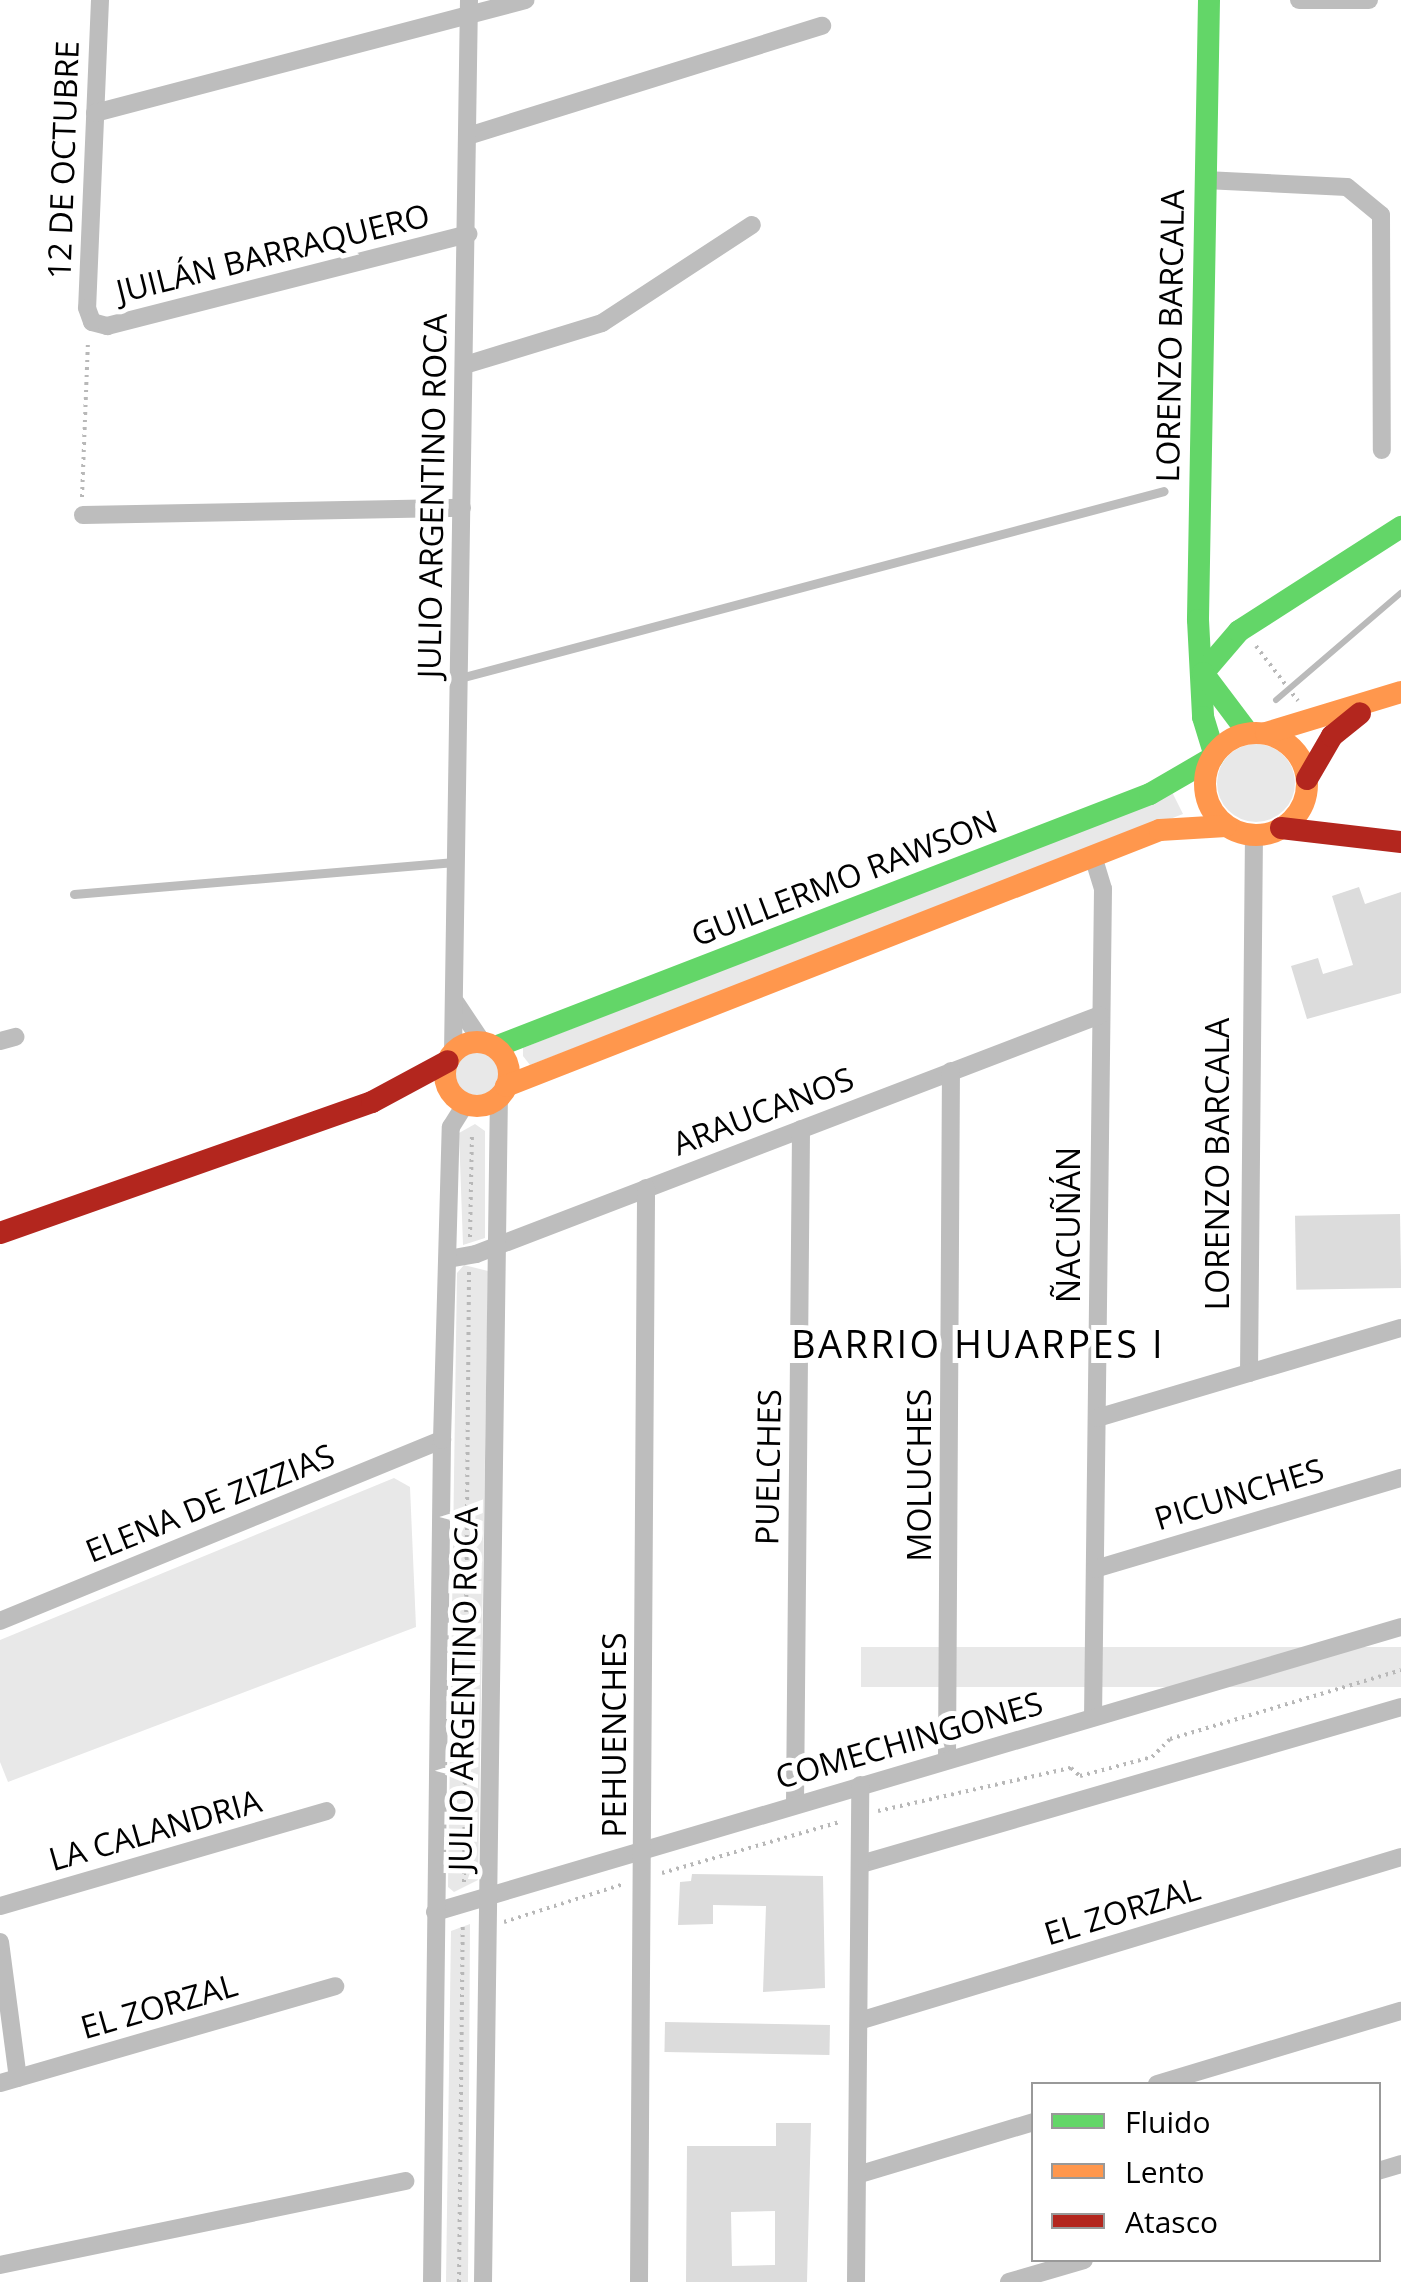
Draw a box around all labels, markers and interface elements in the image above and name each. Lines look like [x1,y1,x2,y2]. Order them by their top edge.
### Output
street label: 12 DE OCTUBRE [40,40,86,280]
street label: LORENZO BARCALA [1148,189,1192,483]
street label: JUILÁN BARRAQUERO [112,195,434,311]
street label: JULIO ARGENTINO ROCA [410,313,454,679]
street label: GUILLERMO RAWSON [686,802,1002,954]
street label: LORENZO BARCALA [1198,1018,1236,1310]
street label: ARAUCANOS [667,1059,859,1163]
street label: ÑACUÑÁN [1049,1147,1087,1303]
district label: BARRIO HUARPES I [791,1321,1165,1367]
street label: PUELCHES [747,1389,789,1545]
street label: MOLUCHES [900,1389,938,1561]
street label: ELENA DE ZIZZIAS [80,1436,340,1570]
street label: PICUNCHES [1150,1450,1328,1538]
street label: JULIO ARGENTINO ROCA [441,1506,485,1872]
street label: PEHUENCHES [595,1633,633,1837]
street label: COMECHINGONES [771,1684,1047,1796]
street label: LA CALANDRIA [45,1781,265,1879]
street label: EL ZORZAL [1039,1869,1205,1953]
street label: EL ZORZAL [76,1965,242,2047]
legend [1031,2082,1381,2262]
text: Fluido [1125,2101,1210,2142]
text: Lento [1125,2151,1205,2192]
text: Atasco [1125,2201,1218,2242]

